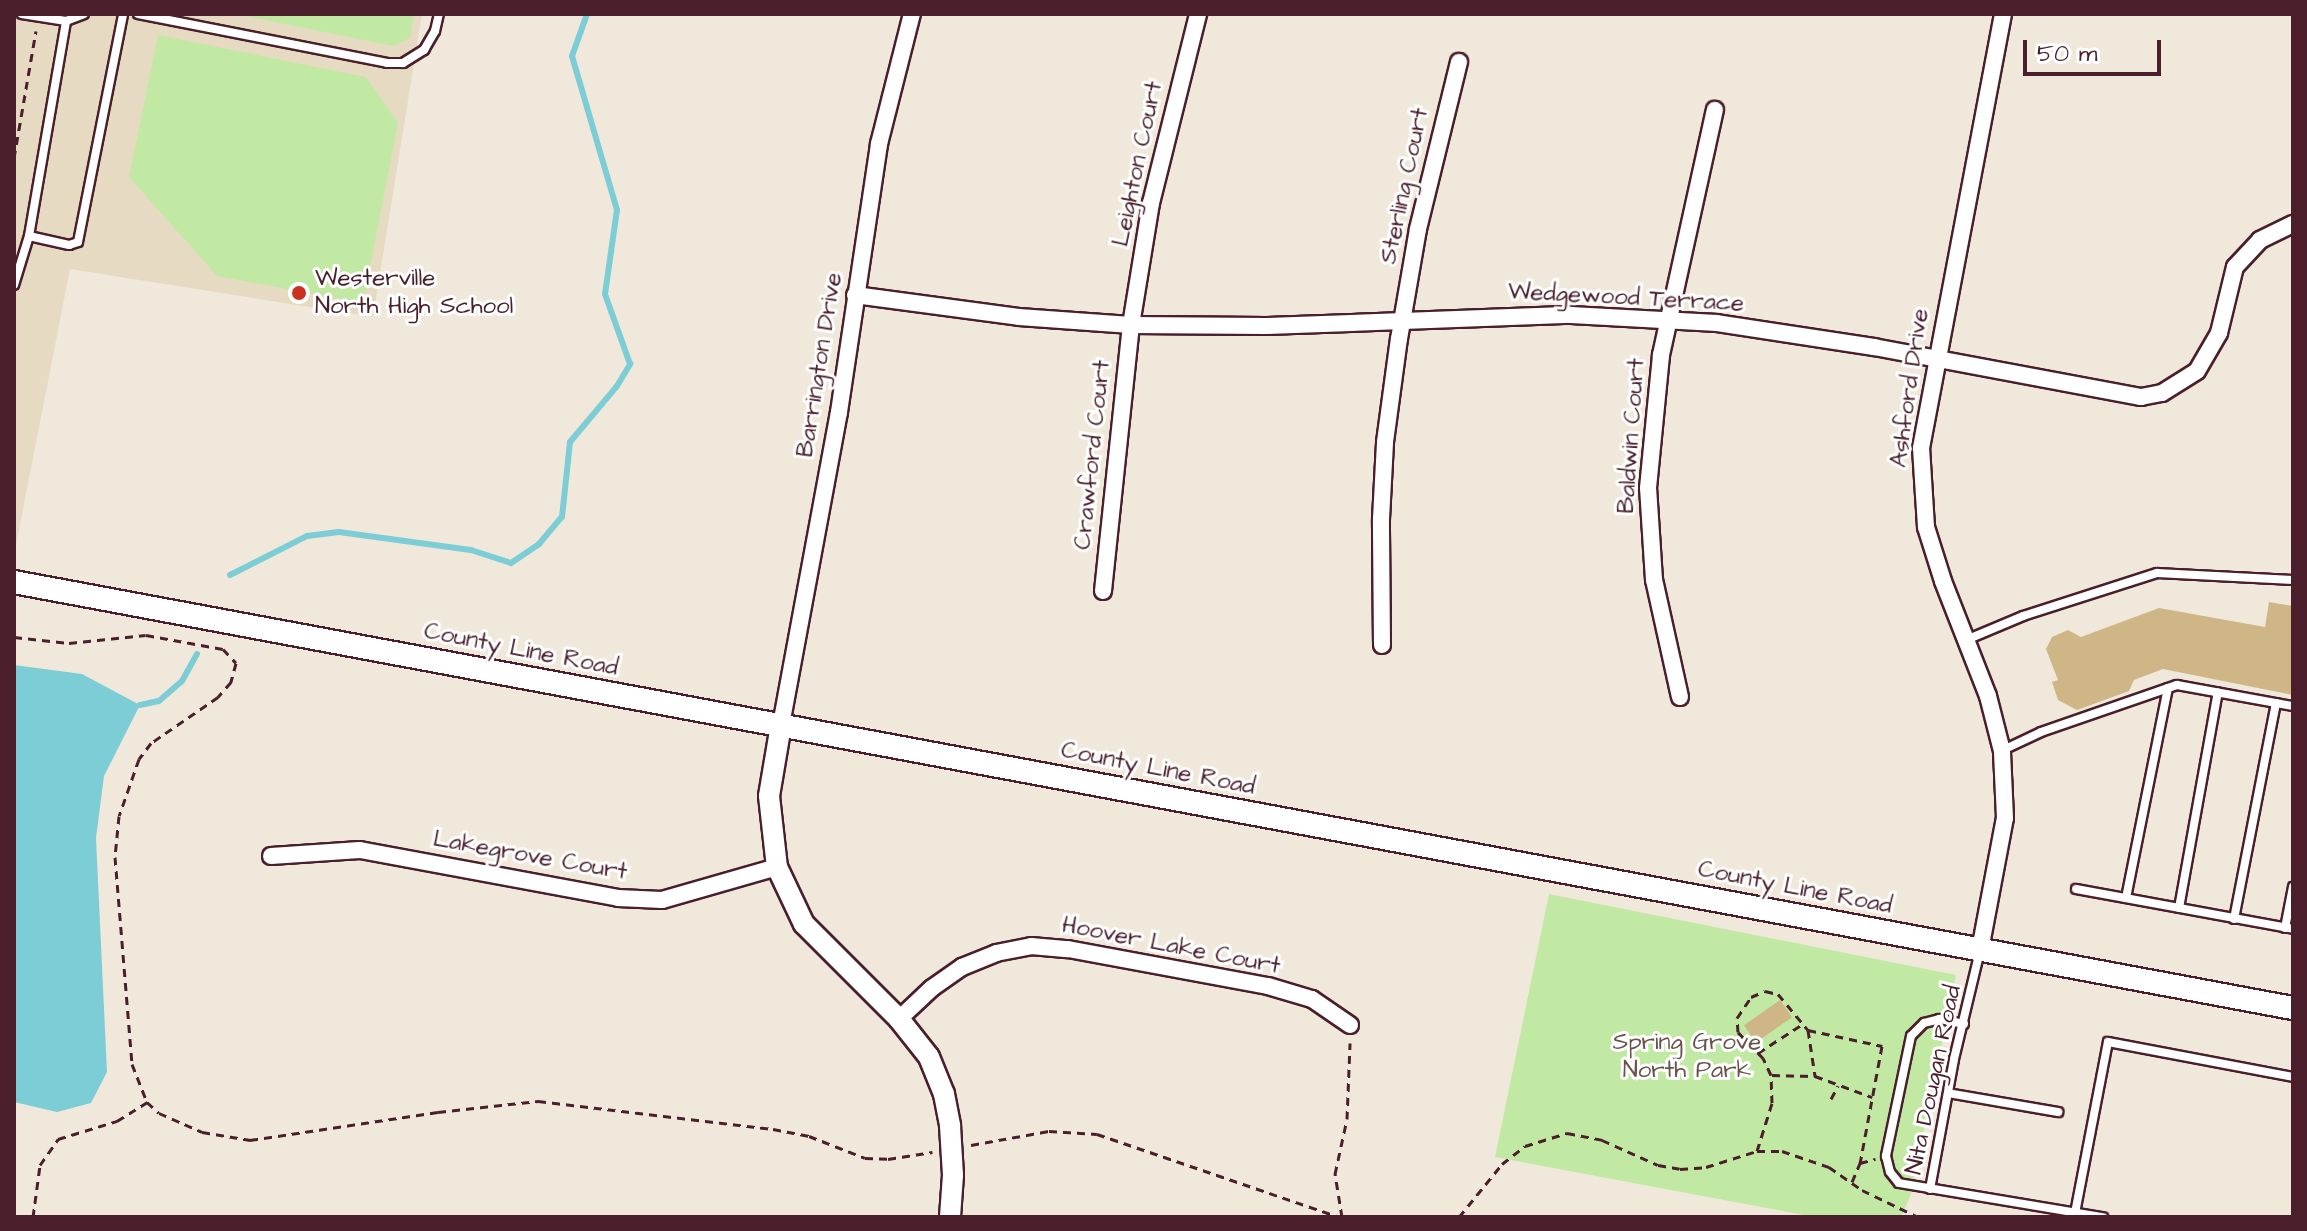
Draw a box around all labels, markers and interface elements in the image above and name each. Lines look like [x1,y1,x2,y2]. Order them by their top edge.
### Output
scale bar [2027,24,2165,74]
text: 50 m [2037,37,2097,71]
street label: Leighton Court [1106,79,1170,249]
street label: Sterling Court [1374,106,1436,266]
place label: Westerville North High School [315,265,513,321]
street label: Barrington Drive [791,271,849,459]
street label: Wedgewood Terrace [1507,277,1745,319]
marker: Westerville North High School [290,284,308,302]
street label: Ashford Drive [1885,307,1935,469]
street label: Baldwin Court [1612,357,1652,515]
street label: Crawford Court [1069,359,1117,551]
street label: County Line Road [421,617,621,683]
street label: County Line Road [1058,736,1258,802]
street label: Lakegrove Court [431,825,629,887]
street label: County Line Road [1695,855,1895,921]
street label: Hoover Lake Court [1059,911,1283,981]
street label: Nita Dougan Road [1900,983,1968,1177]
park label: Spring Grove North Park [1613,1029,1761,1085]

